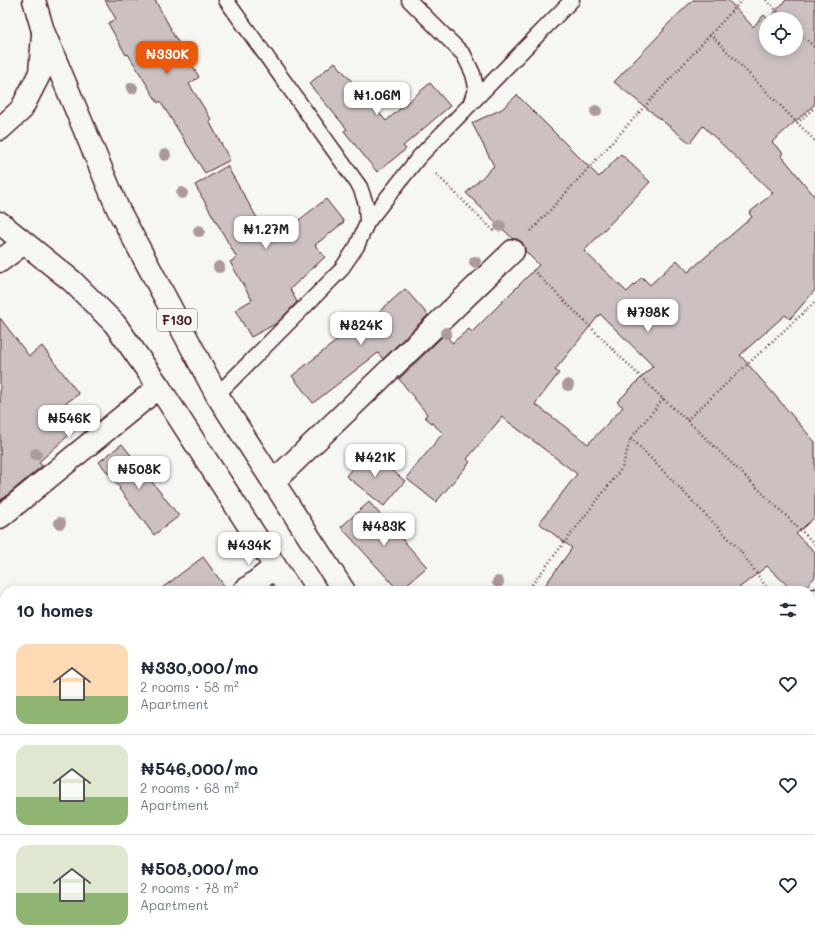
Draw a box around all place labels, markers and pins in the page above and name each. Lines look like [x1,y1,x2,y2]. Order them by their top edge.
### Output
pin: ₦330K [139,41,195,75]
pin: ₦1.06M [344,82,410,116]
pin: ₦1.27M [233,216,299,250]
pin: ₦798K [620,299,676,333]
pin: ₦824K [333,312,389,346]
pin: ₦546K [41,405,97,439]
pin: ₦421K [347,444,403,478]
pin: ₦508K [111,456,167,490]
pin: ₦483K [356,513,412,547]
pin: ₦434K [221,532,277,566]

